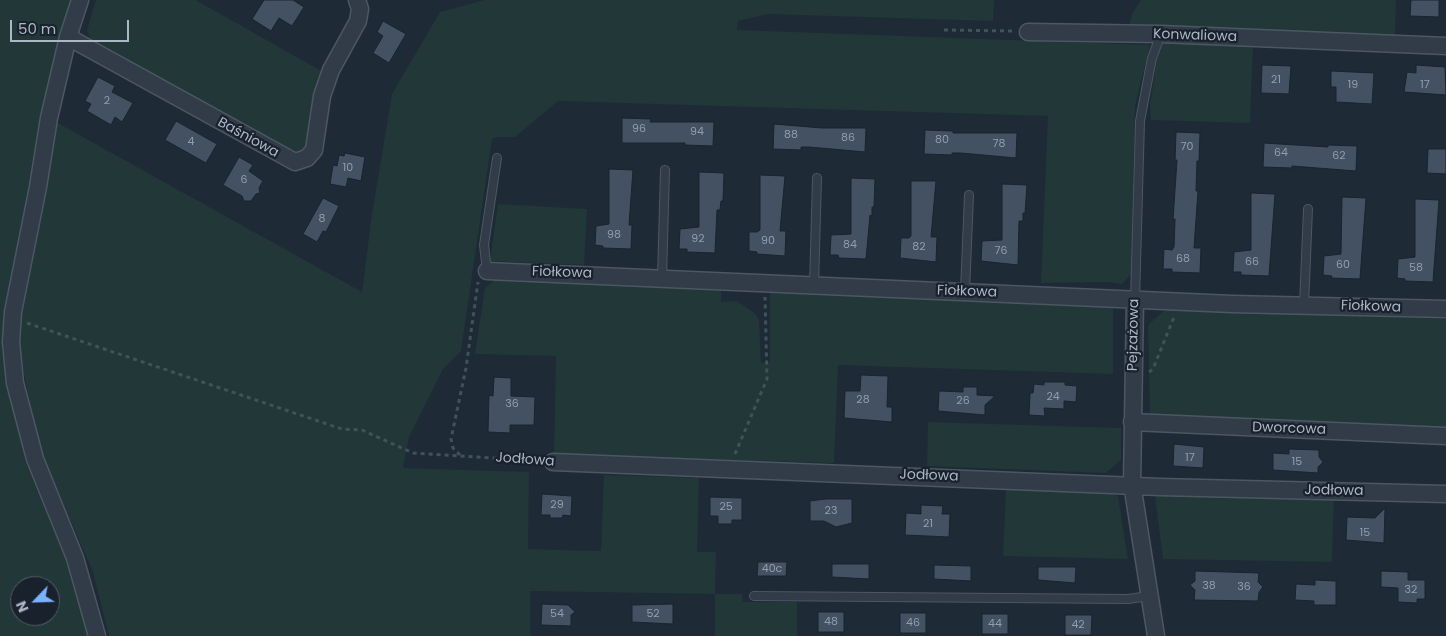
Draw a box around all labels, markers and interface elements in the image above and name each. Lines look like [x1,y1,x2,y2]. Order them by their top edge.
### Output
scale bar [12,10,131,42]
text: 50 m [18,18,56,39]
street label: Konwaliowa [1153,26,1237,46]
house number: 21 [1271,73,1281,87]
house number: 19 [1348,78,1358,92]
house number: 17 [1420,78,1430,92]
house number: 2 [104,94,110,108]
street label: Baśniowa [214,114,282,162]
house number: 96 [632,122,646,136]
house number: 94 [690,125,704,139]
house number: 88 [784,128,798,142]
house number: 86 [841,131,855,145]
house number: 80 [935,133,949,147]
house number: 4 [188,135,194,149]
house number: 78 [993,137,1005,151]
house number: 70 [1181,140,1193,154]
house number: 64 [1274,146,1288,160]
house number: 62 [1332,149,1346,163]
house number: 10 [343,161,353,175]
house number: 6 [241,173,247,187]
house number: 8 [319,212,325,226]
house number: 98 [607,228,621,242]
house number: 92 [691,232,705,246]
house number: 90 [761,234,775,248]
house number: 84 [843,238,857,252]
house number: 82 [912,240,926,254]
house number: 76 [995,244,1007,258]
house number: 68 [1176,252,1190,266]
house number: 66 [1245,255,1259,269]
house number: 60 [1336,258,1350,272]
house number: 58 [1409,261,1423,275]
street label: Fiołkowa [532,264,592,282]
street label: Fiołkowa [937,283,997,301]
street label: Fiołkowa [1341,298,1401,316]
street label: Pejzażowa [1125,299,1143,371]
house number: 24 [1046,390,1060,404]
house number: 28 [856,393,870,407]
house number: 26 [956,394,970,408]
house number: 36 [505,397,519,411]
street label: Dworcowa [1252,419,1326,439]
street label: Jodłowa [495,450,555,470]
house number: 17 [1185,451,1195,465]
house number: 15 [1292,455,1302,469]
street label: Jodłowa [899,467,959,485]
street label: Jodłowa [1304,482,1364,500]
house number: 29 [550,498,564,512]
house number: 25 [719,500,733,514]
house number: 23 [825,504,837,518]
house number: 21 [923,517,933,531]
house number: 15 [1360,526,1370,540]
house number: 40c [762,562,782,576]
north arrow [10,576,60,626]
house number: 38 [1202,579,1216,593]
house number: 36 [1237,580,1251,594]
house number: 32 [1405,583,1417,597]
text: N [11,598,33,616]
house number: 54 [550,607,564,621]
house number: 52 [646,607,660,621]
house number: 48 [824,615,838,629]
house number: 46 [906,616,920,630]
house number: 44 [988,617,1002,631]
house number: 42 [1071,618,1085,632]

